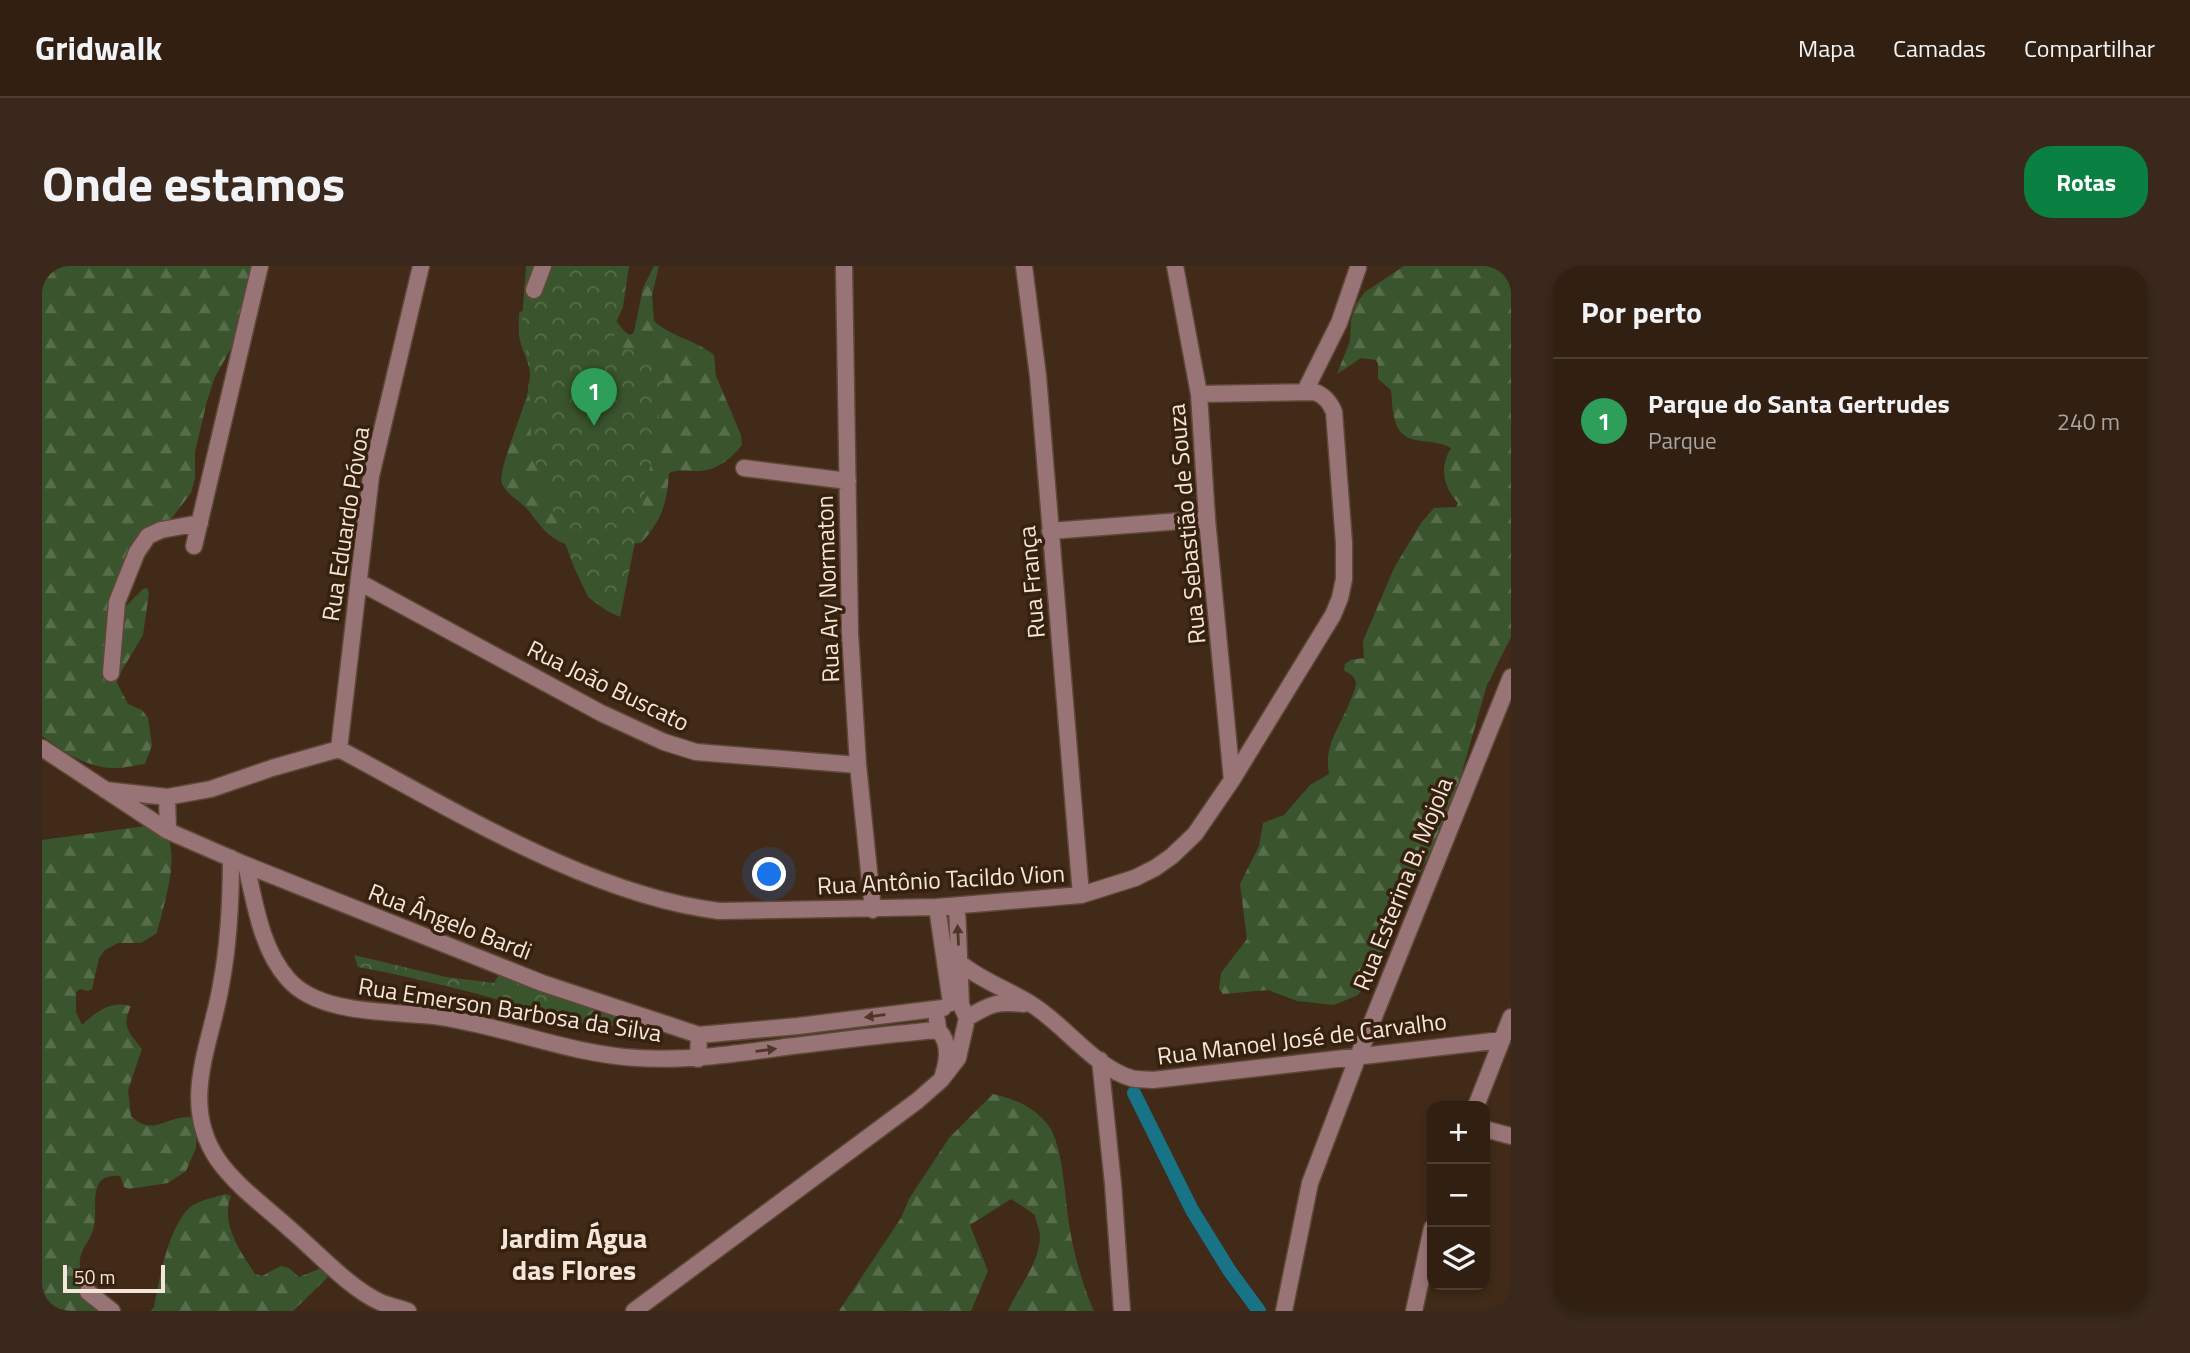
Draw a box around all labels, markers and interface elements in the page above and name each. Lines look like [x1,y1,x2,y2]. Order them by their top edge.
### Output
text: Gridwalk [35,23,162,73]
text: Mapa [1798,30,1855,66]
text: Camadas [1893,30,1986,66]
text: Compartilhar [2024,30,2155,66]
text: Onde estamos [42,145,345,220]
button: Rotas [2024,146,2148,218]
text: Por perto [1581,289,1702,335]
pin: 1 [571,368,617,426]
text: Parque do Santa Gertrudes [1648,384,1950,423]
street label: Rua Sebastião de Souza [1158,403,1214,646]
text: 1 [1598,404,1610,439]
text: 240 m [2057,404,2120,439]
text: Parque [1648,423,1717,458]
street label: Rua Eduardo Póvoa [312,424,378,624]
street label: Rua Ary Normaton [806,495,848,683]
street label: Rua França [1008,524,1054,640]
street label: Rua João Buscato [521,630,696,740]
street label: Rua Esterina B. Mojola [1343,772,1461,996]
street label: Rua Antônio Tacildo Vion [816,855,1066,903]
your location [752,857,786,891]
street label: Rua Ângelo Bardi [363,873,537,969]
one-way arrow [953,924,964,946]
street label: Rua Emerson Barbosa da Silva [356,967,664,1051]
street label: Rua Manoel José de Carvalho [1155,1002,1449,1074]
one-way arrow [864,1011,886,1022]
one-way arrow [755,1044,777,1055]
map controls [1427,1101,1490,1290]
button: + [1427,1101,1490,1164]
button: − [1427,1164,1490,1227]
district label: Jardim Água das Flores [501,1216,647,1291]
button: layers [1427,1227,1490,1290]
scale bar [63,1262,164,1294]
text: 50 m [74,1262,115,1291]

